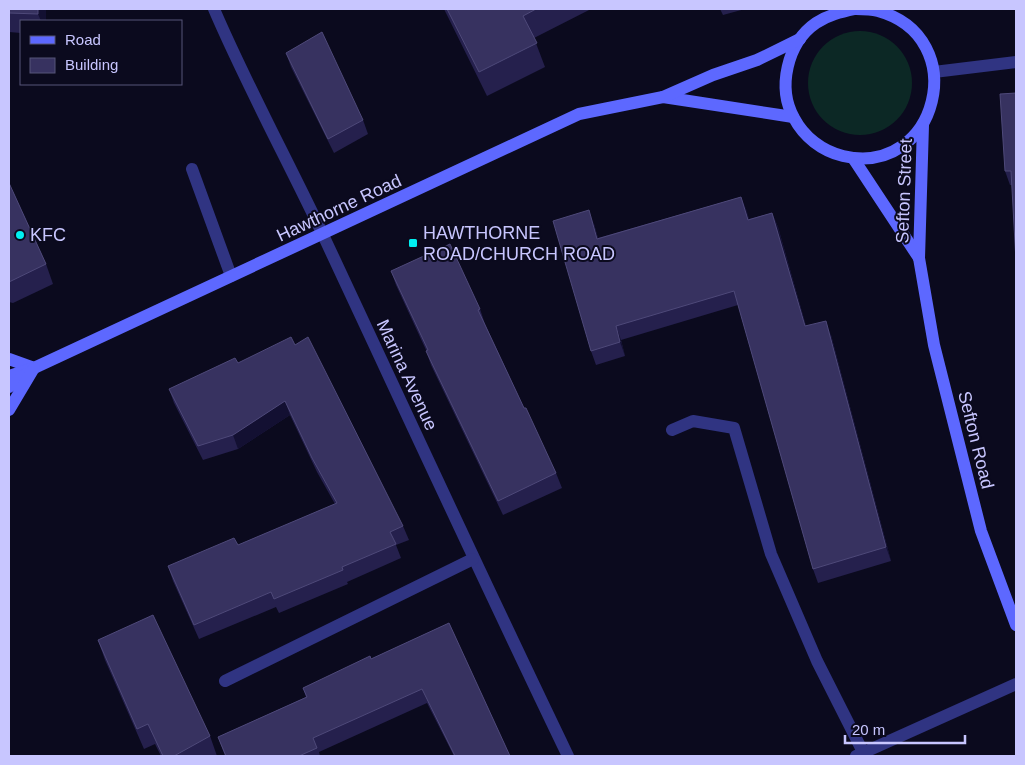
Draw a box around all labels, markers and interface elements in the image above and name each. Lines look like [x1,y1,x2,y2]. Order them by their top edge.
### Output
legend [20,20,182,85]
text: Road [65,31,101,48]
text: Building [65,56,118,73]
street label: Sefton Street [892,138,916,244]
street label: Hawthorne Road [274,170,404,246]
place label: HAWTHORNE ROAD/CHURCH ROAD [423,223,615,264]
place label: KFC [30,225,66,245]
marker: KFC [14,229,26,241]
marker: HAWTHORNE ROAD/CHURCH ROAD [407,237,419,249]
street label: Marina Avenue [373,317,441,433]
street label: Sefton Road [954,389,998,491]
scale bar [845,712,965,744]
text: 20 m [852,721,885,738]

